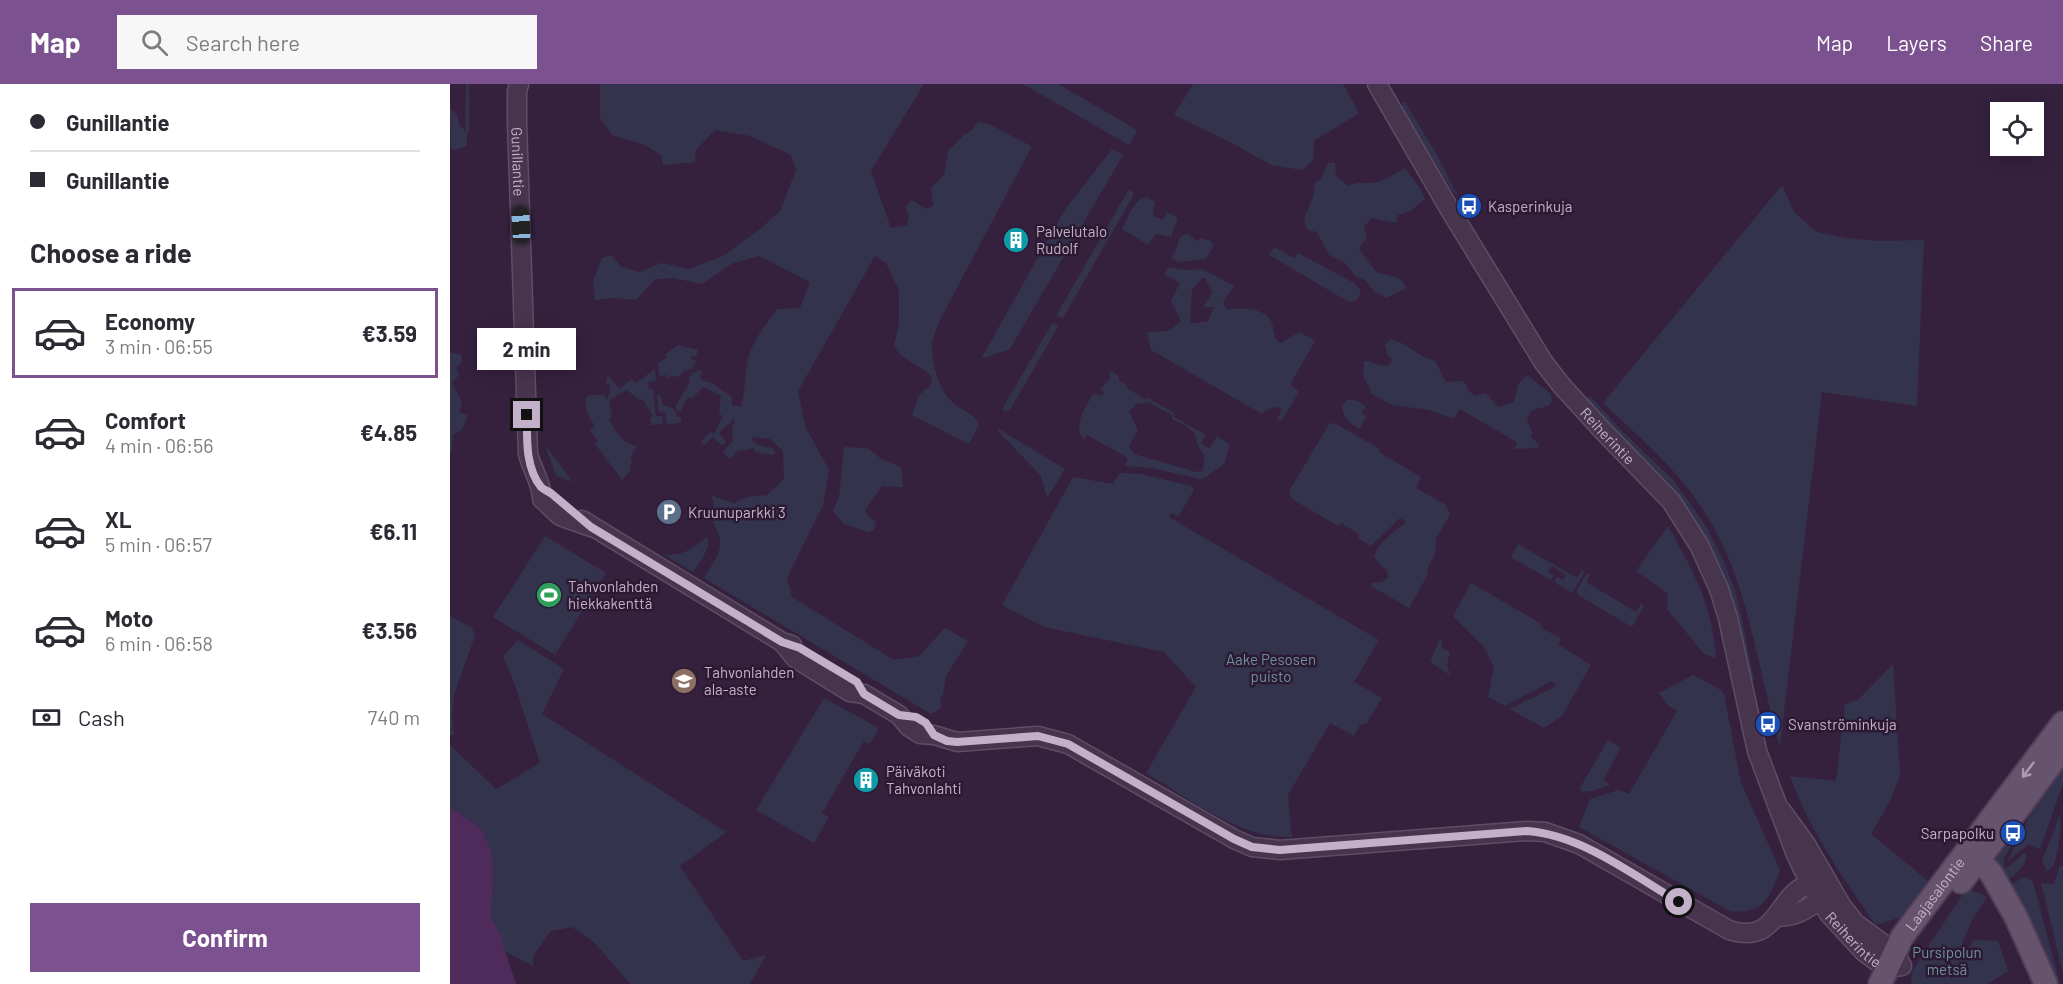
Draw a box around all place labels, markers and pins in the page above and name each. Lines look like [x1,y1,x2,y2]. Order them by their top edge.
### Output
bus stop icon: Kasperinkuja [1454,191,1484,221]
place label: Kasperinkuja [1488,197,1572,215]
place label: Palvelutalo Rudolf [1036,222,1107,257]
building icon: Palvelutalo Rudolf [1001,225,1031,255]
parking icon: Kruunuparkki 3 [654,497,684,527]
place label: Kruunuparkki 3 [688,503,786,521]
place label: Tahvonlahden hiekkakenttä [568,577,658,612]
sports icon: Tahvonlahden hiekkakenttä [534,580,564,610]
place label: Tahvonlahden ala-aste [704,663,794,698]
school or university icon: Tahvonlahden ala-aste [669,666,699,696]
bus stop icon: Svanströminkuja [1753,709,1783,739]
place label: Svanströminkuja [1788,715,1897,733]
place label: Päiväkoti Tahvonlahti [886,762,962,797]
building icon: Päiväkoti Tahvonlahti [851,765,881,795]
bus stop icon: Sarpapolku [1998,818,2028,848]
place label: Sarpapolku [1921,824,1994,842]

